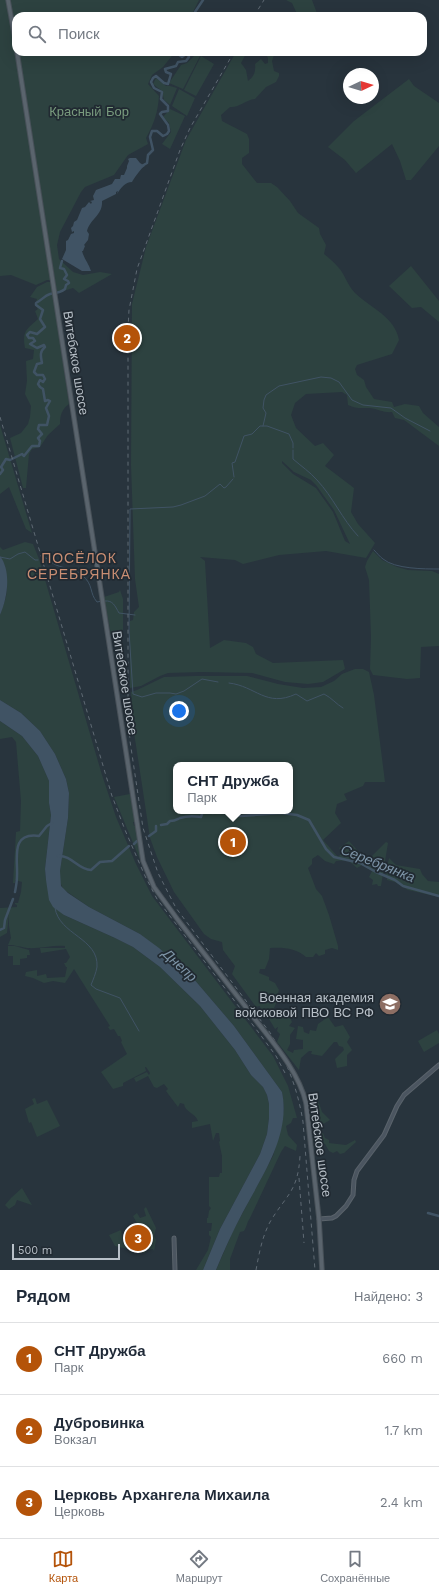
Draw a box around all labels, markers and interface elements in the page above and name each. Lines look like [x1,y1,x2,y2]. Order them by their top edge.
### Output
search box [12,12,427,56]
icon: search [26,23,48,45]
text: Поиск [58,25,100,43]
north arrow [343,68,379,104]
park label: Красный Бор [49,104,129,119]
street label: Витебское шоссе [60,310,92,416]
pin: 2 [114,323,140,353]
district label: ПОСЁЛОК СЕРЕБРЯНКА [27,550,131,582]
street label: Витебское шоссе [109,630,141,736]
your location [169,701,189,721]
popup [173,762,293,814]
text: СНТ Дружба [187,772,279,790]
text: Парк [187,790,217,805]
pin: 1 [220,827,246,857]
water label: Серебрянка [339,841,418,885]
water label: Днепр [158,944,201,985]
place label: Военная академия войсковой ПВО ВС РФ [235,990,374,1020]
school or university icon: Военная академия войсковой ПВО ВС РФ [377,991,403,1017]
street label: Витебское шоссе [305,1092,335,1198]
pin: 3 [125,1223,151,1253]
scale bar [12,1242,120,1261]
text: 500 m [18,1244,52,1257]
text: Рядом [16,1286,71,1306]
text: Найдено: 3 [354,1289,423,1304]
text: СНТ Дружба [54,1342,146,1360]
text: 1 [26,1351,32,1366]
text: 660 m [382,1351,423,1366]
text: Парк [54,1360,84,1375]
text: Дубровинка [54,1414,144,1432]
text: 2 [25,1423,33,1438]
text: 1.7 km [385,1423,423,1438]
text: Вокзал [54,1432,97,1447]
text: Церковь Архангела Михаила [54,1486,270,1504]
text: 3 [25,1495,33,1510]
text: 2.4 km [380,1495,423,1510]
text: Церковь [54,1504,105,1519]
tab: Карта [49,1548,78,1585]
tab: Маршрут [176,1548,223,1585]
tab: Сохранённые [320,1548,390,1585]

